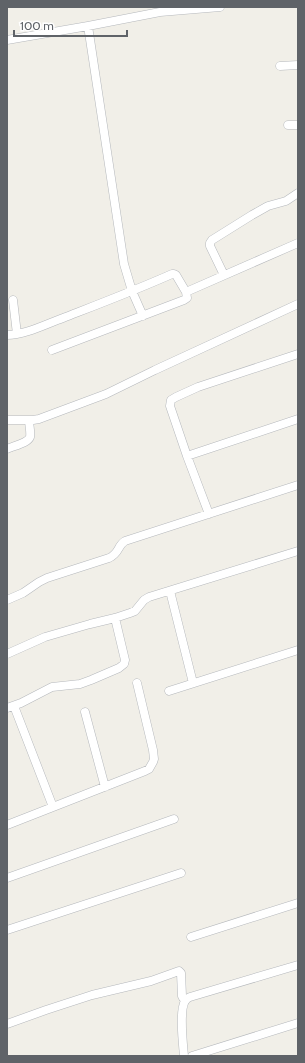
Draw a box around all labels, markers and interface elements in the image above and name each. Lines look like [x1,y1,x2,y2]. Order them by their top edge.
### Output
scale bar [14,12,127,38]
text: 100 m [20,18,54,33]

